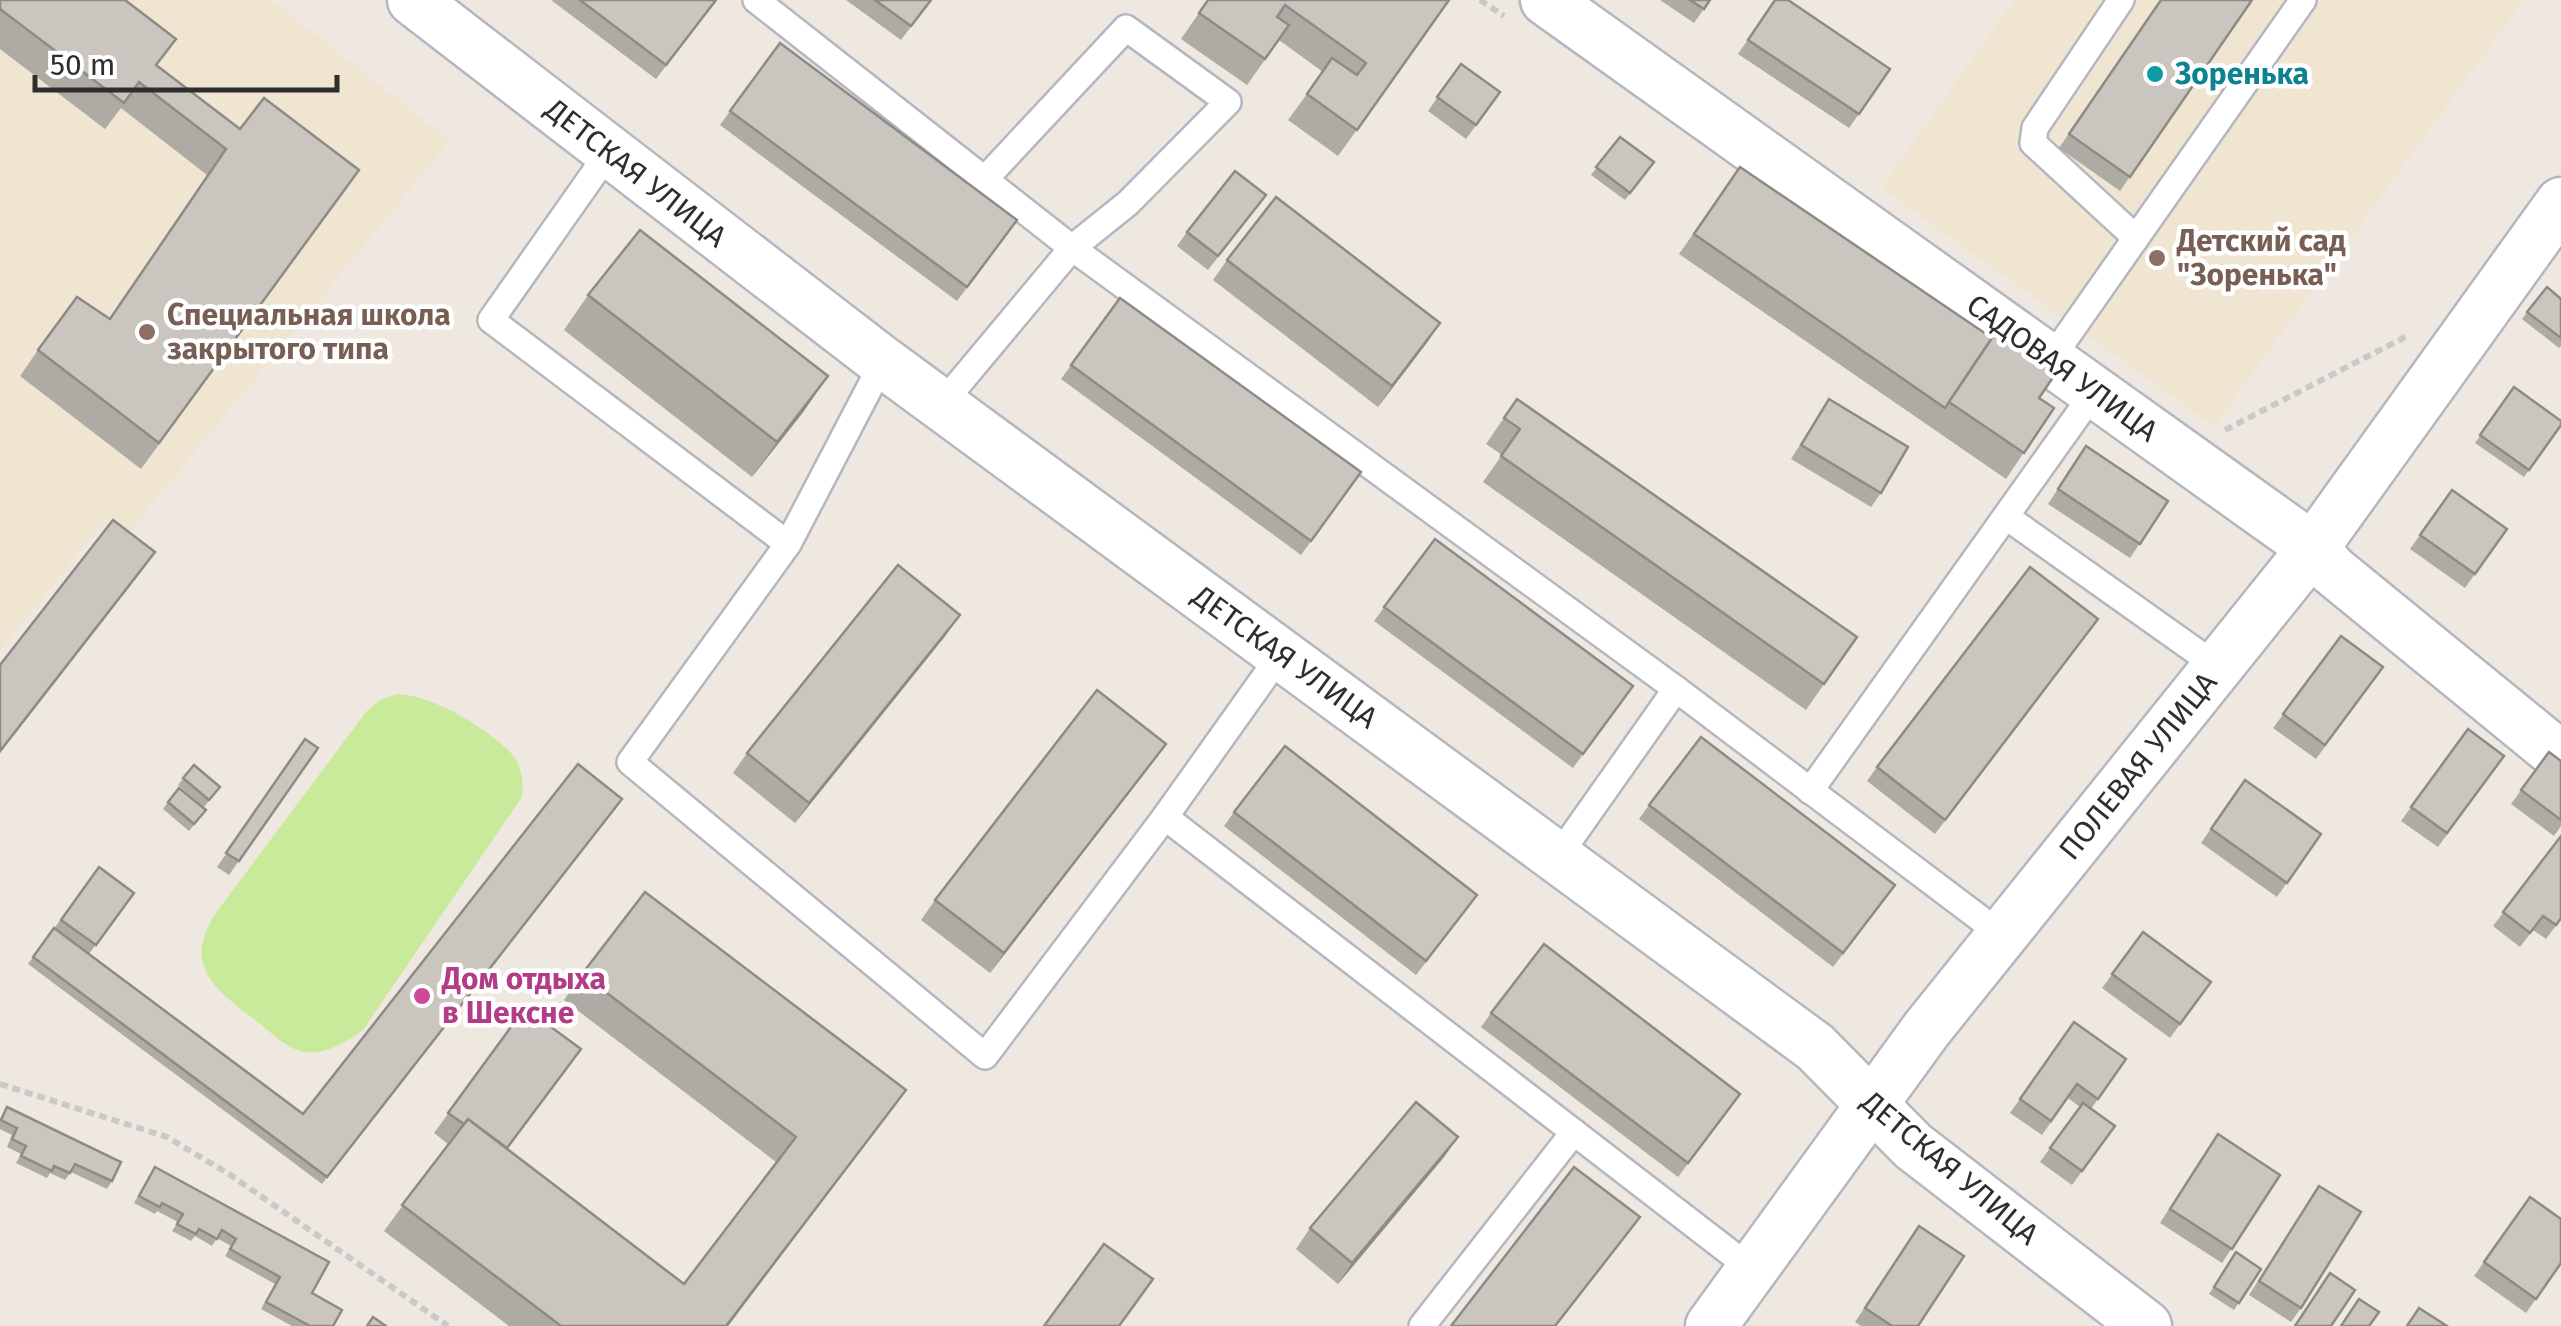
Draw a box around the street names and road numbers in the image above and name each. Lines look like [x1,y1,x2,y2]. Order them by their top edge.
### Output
street label: ДЕТСКАЯ УЛИЦА [538,91,734,255]
street label: САДОВАЯ УЛИЦА [1959,287,2165,450]
street label: ДЕТСКАЯ УЛИЦА [1185,577,1385,737]
street label: ПОЛЕВАЯ УЛИЦА [2051,664,2225,867]
street label: ДЕТСКАЯ УЛИЦА [1854,1083,2046,1253]

